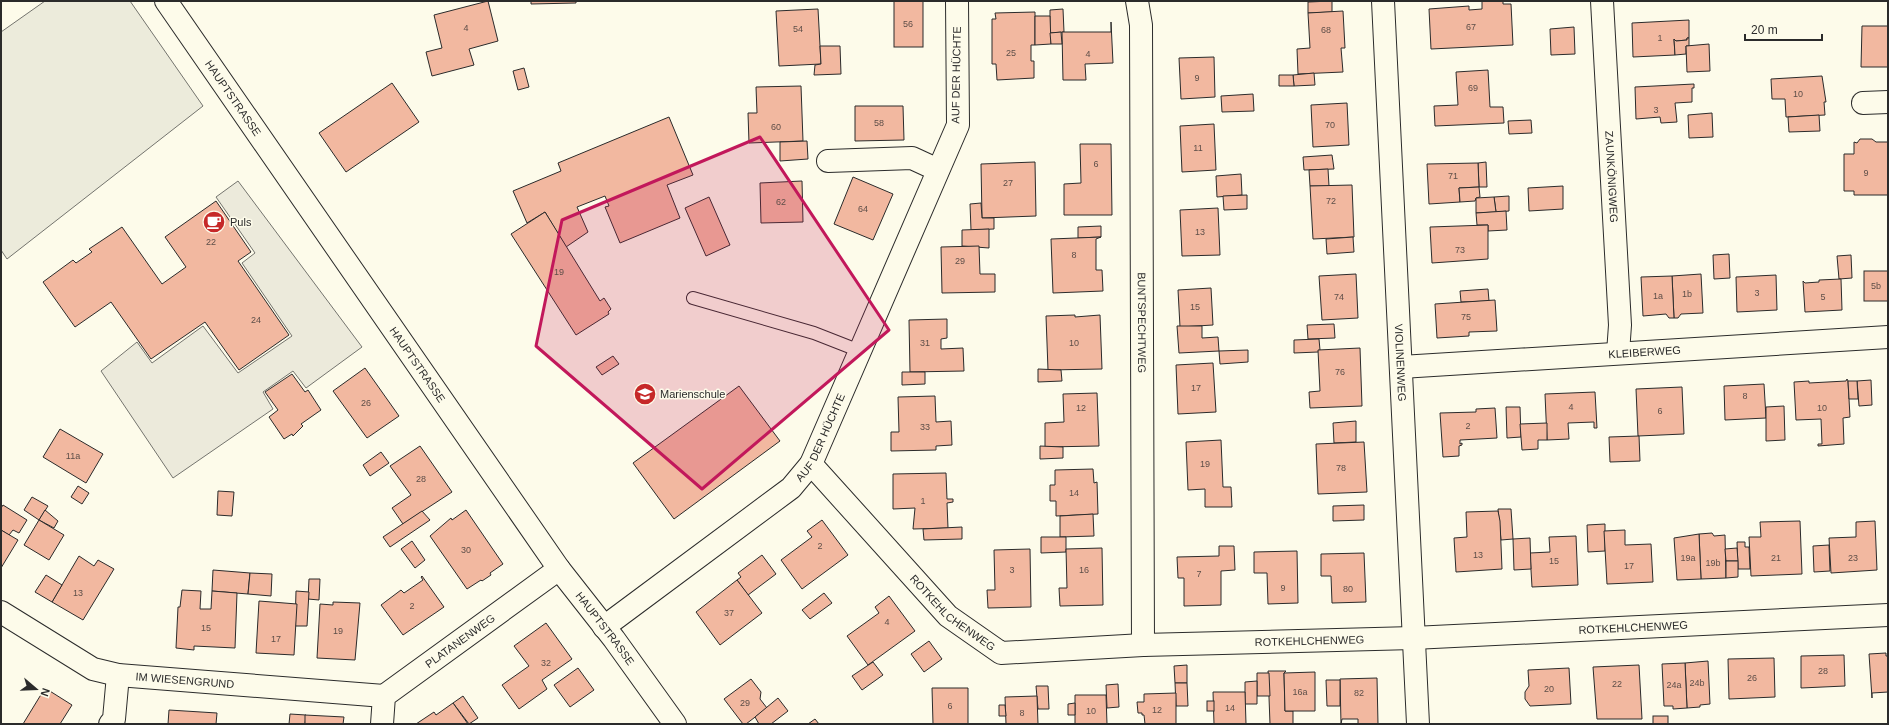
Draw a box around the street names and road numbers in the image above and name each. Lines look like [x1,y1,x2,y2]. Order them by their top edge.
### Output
street label: AUF DER HÜCHTE [949,26,963,124]
street label: HAUPTSTRASSE [203,58,263,138]
street label: ZAUNKÖNIGWEG [1603,131,1620,223]
street label: BUNTSPECHTWEG [1136,272,1148,373]
street label: VIOLINENWEG [1393,323,1408,402]
street label: HAUPTSTRASSE [387,325,448,404]
street label: KLEIBERWEG [1608,344,1681,360]
street label: AUF DER HÜCHTE [793,392,847,484]
street label: ROTKEHLCHENWEG [908,572,997,653]
street label: HAUPTSTRASSE [573,590,637,667]
street label: PLATANENWEG [423,612,497,670]
street label: ROTKEHLCHENWEG [1578,619,1688,636]
street label: ROTKEHLCHENWEG [1255,633,1364,648]
street label: IM WIESENGRUND [135,670,235,690]

